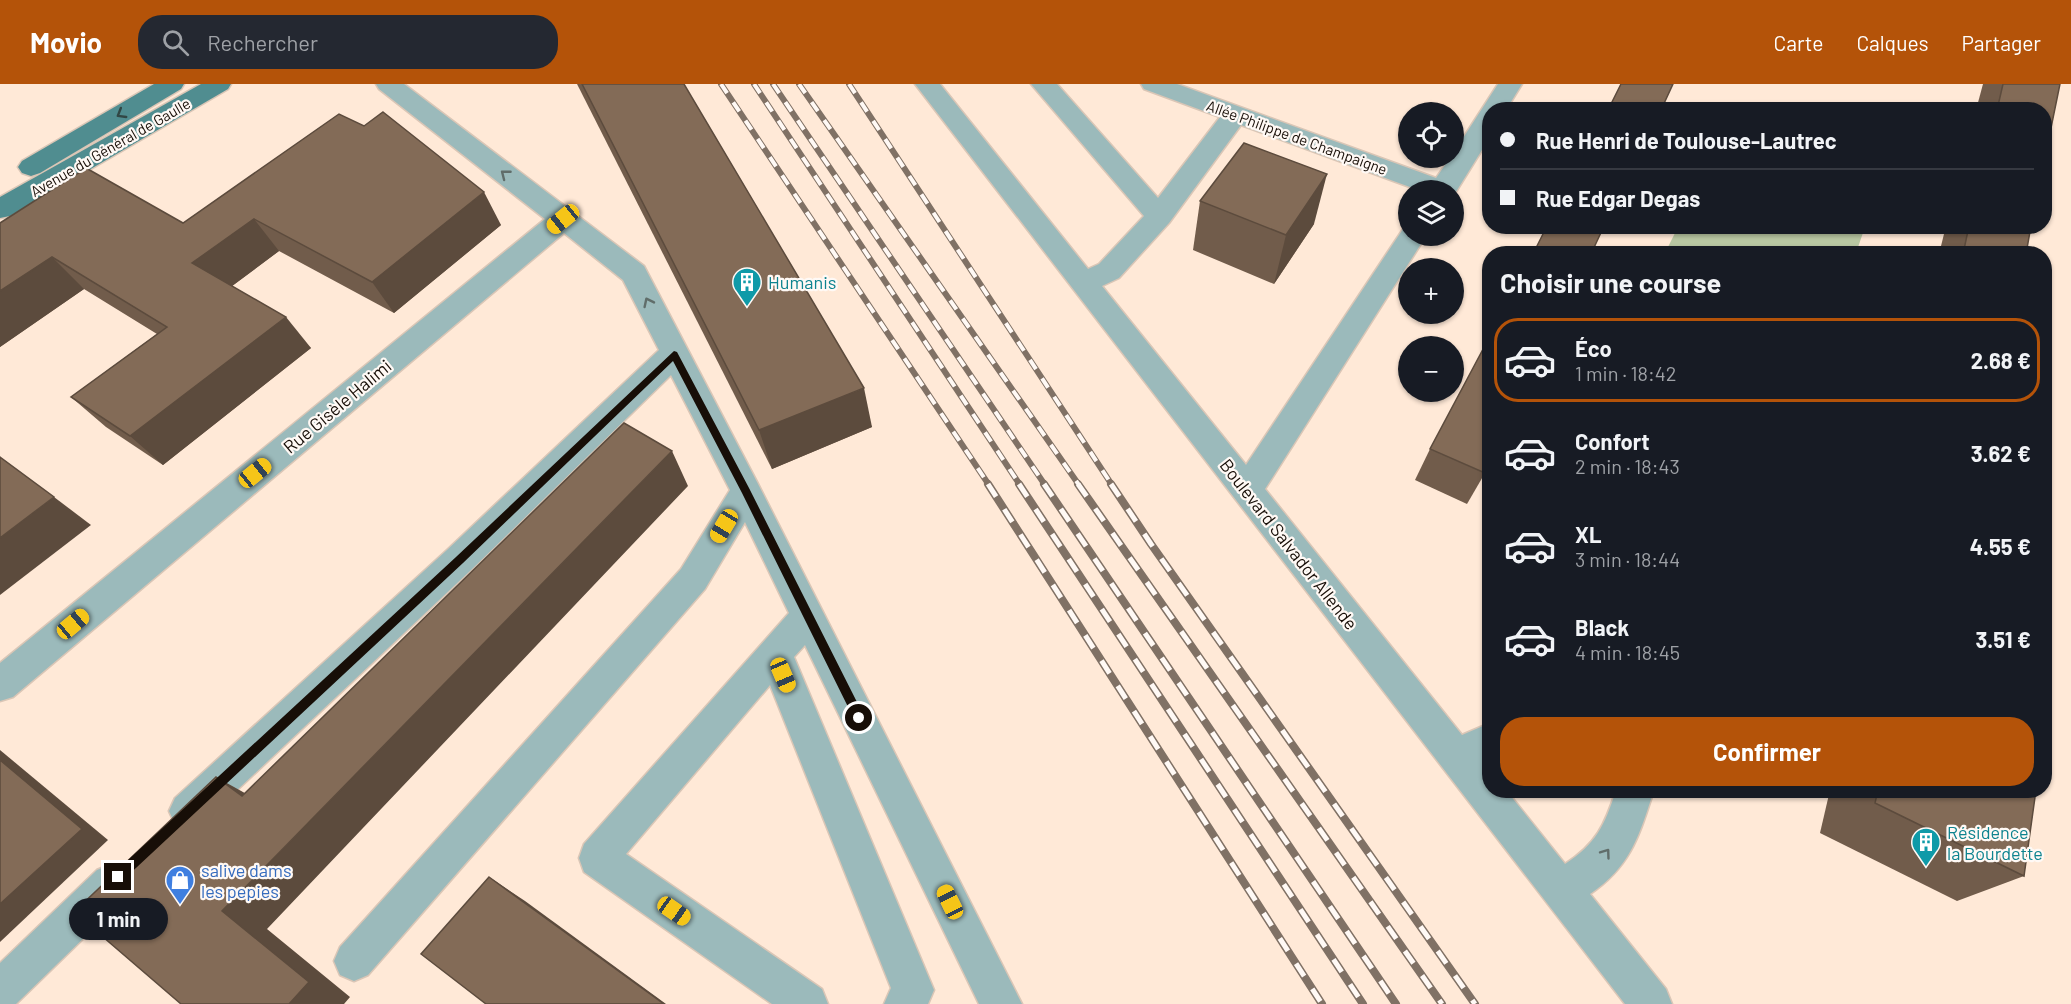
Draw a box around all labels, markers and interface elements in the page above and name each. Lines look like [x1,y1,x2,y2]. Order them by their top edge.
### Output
search box [138,15,558,69]
text: Movio [30,25,102,59]
icon: search [159,26,192,59]
text: Rechercher [207,29,318,55]
text: Carte [1774,30,1823,55]
text: Calques [1856,30,1929,55]
text: Partager [1962,30,2041,55]
street label: Avenue du Général de Gaulle [27,94,193,200]
street label: Allée Philippe de Champaigne [1204,96,1390,178]
map controls [1398,102,1464,402]
button: locate [1398,102,1464,168]
one-way arrow [117,106,127,118]
text: Rue Henri de Toulouse-Lautrec [1536,127,1837,153]
one-way arrow [500,170,511,181]
button: layers [1398,180,1464,246]
text: Rue Edgar Degas [1536,185,1700,211]
car [543,201,583,237]
button: + [1398,258,1464,324]
building icon: Humanis [731,266,763,308]
text: Choisir une course [1500,266,1721,298]
place label: Humanis [768,271,836,293]
one-way arrow [644,297,655,308]
icon: car [1503,333,1557,387]
text: Éco [1575,335,1612,361]
button: − [1398,336,1464,402]
text: 2.68 € [1971,347,2031,373]
street label: Rue Gisèle Halimi [279,354,395,458]
text: 1 min · 18:42 [1575,361,1677,385]
icon: car [1503,426,1557,480]
text: Confort [1575,428,1650,454]
text: 3.62 € [1971,440,2031,466]
street label: Boulevard Salvador Allende [1215,454,1363,634]
text: 2 min · 18:43 [1575,454,1680,478]
car [235,455,275,491]
car [707,506,741,546]
icon: car [1503,519,1557,573]
text: XL [1575,521,1601,547]
text: 4.55 € [1970,533,2031,559]
text: 3 min · 18:44 [1575,547,1680,571]
car [53,606,93,642]
icon: car [1503,612,1557,666]
text: Black [1575,614,1629,640]
text: 3.51 € [1975,626,2031,652]
text: 4 min · 18:45 [1575,640,1680,664]
car [768,655,798,695]
route start [845,704,872,731]
button: Confirmer [1500,717,2034,786]
place label: Résidence la Bourdette [1947,821,2043,864]
building icon: Résidence la Bourdette [1910,826,1942,868]
one-way arrow [1599,849,1610,860]
place label: salive dams les pepies [201,859,292,902]
route end [104,863,131,890]
shop icon: salive dams les pepies [164,864,196,906]
car [934,882,966,922]
car [654,893,694,929]
callout: 1 min [68,898,168,940]
text: 1 min [97,907,140,931]

